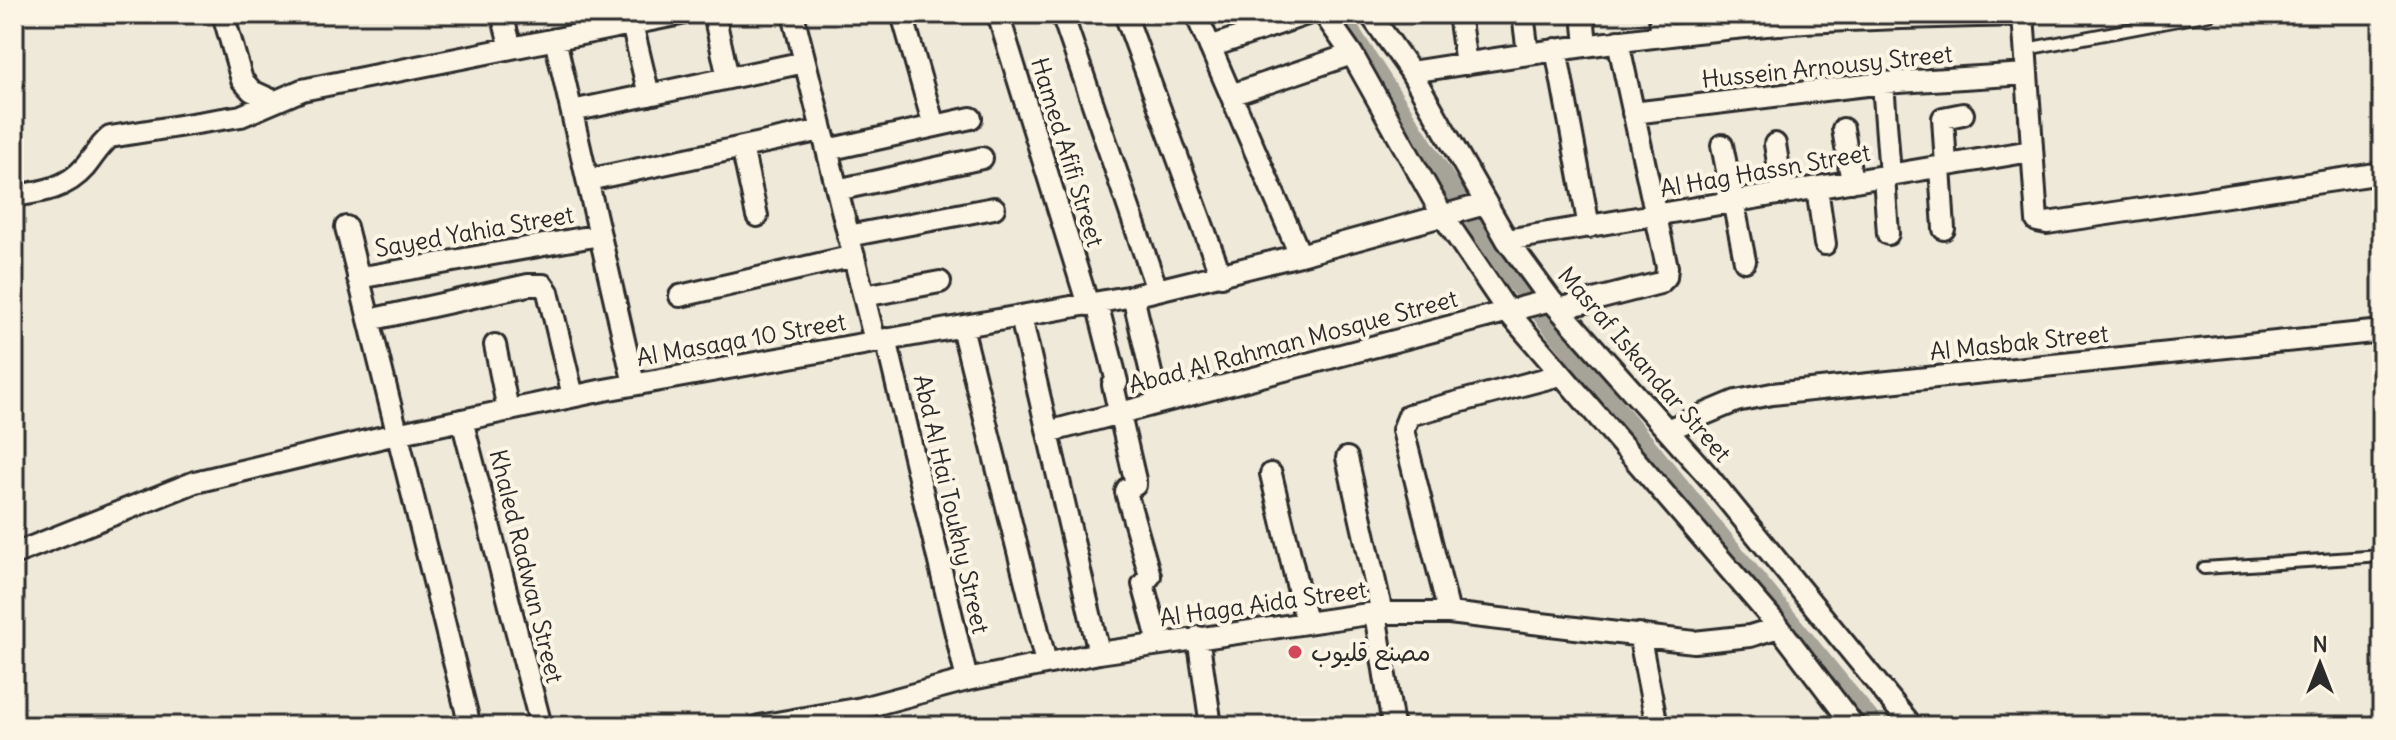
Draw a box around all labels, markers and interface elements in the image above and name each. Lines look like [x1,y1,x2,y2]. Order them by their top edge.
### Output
street label: Hussein Arnousy Street [1700,38,1954,94]
street label: Hamed Afifi Street [1025,54,1111,250]
street label: Al Hag Hassn Street [1658,137,1872,203]
street label: Sayed Yahia Street [372,199,576,263]
street label: Masraf Iskandar Street [1552,260,1738,468]
street label: Abad Al Rahman Mosque Street [1125,283,1461,399]
street label: Al Masaqa 10 Street [634,306,848,372]
street label: Al Masbak Street [1928,318,2110,366]
street label: Abd Al Hai Toukhy Street [908,372,996,636]
street label: Khaled Radwan Street [483,446,571,686]
street label: Al Haga Aida Street [1158,574,1368,632]
north arrow [2280,624,2360,704]
text: N [2312,630,2328,658]
place label: مصنع قليوب [1311,637,1431,670]
marker: مصنع قليوب [1286,643,1304,661]

